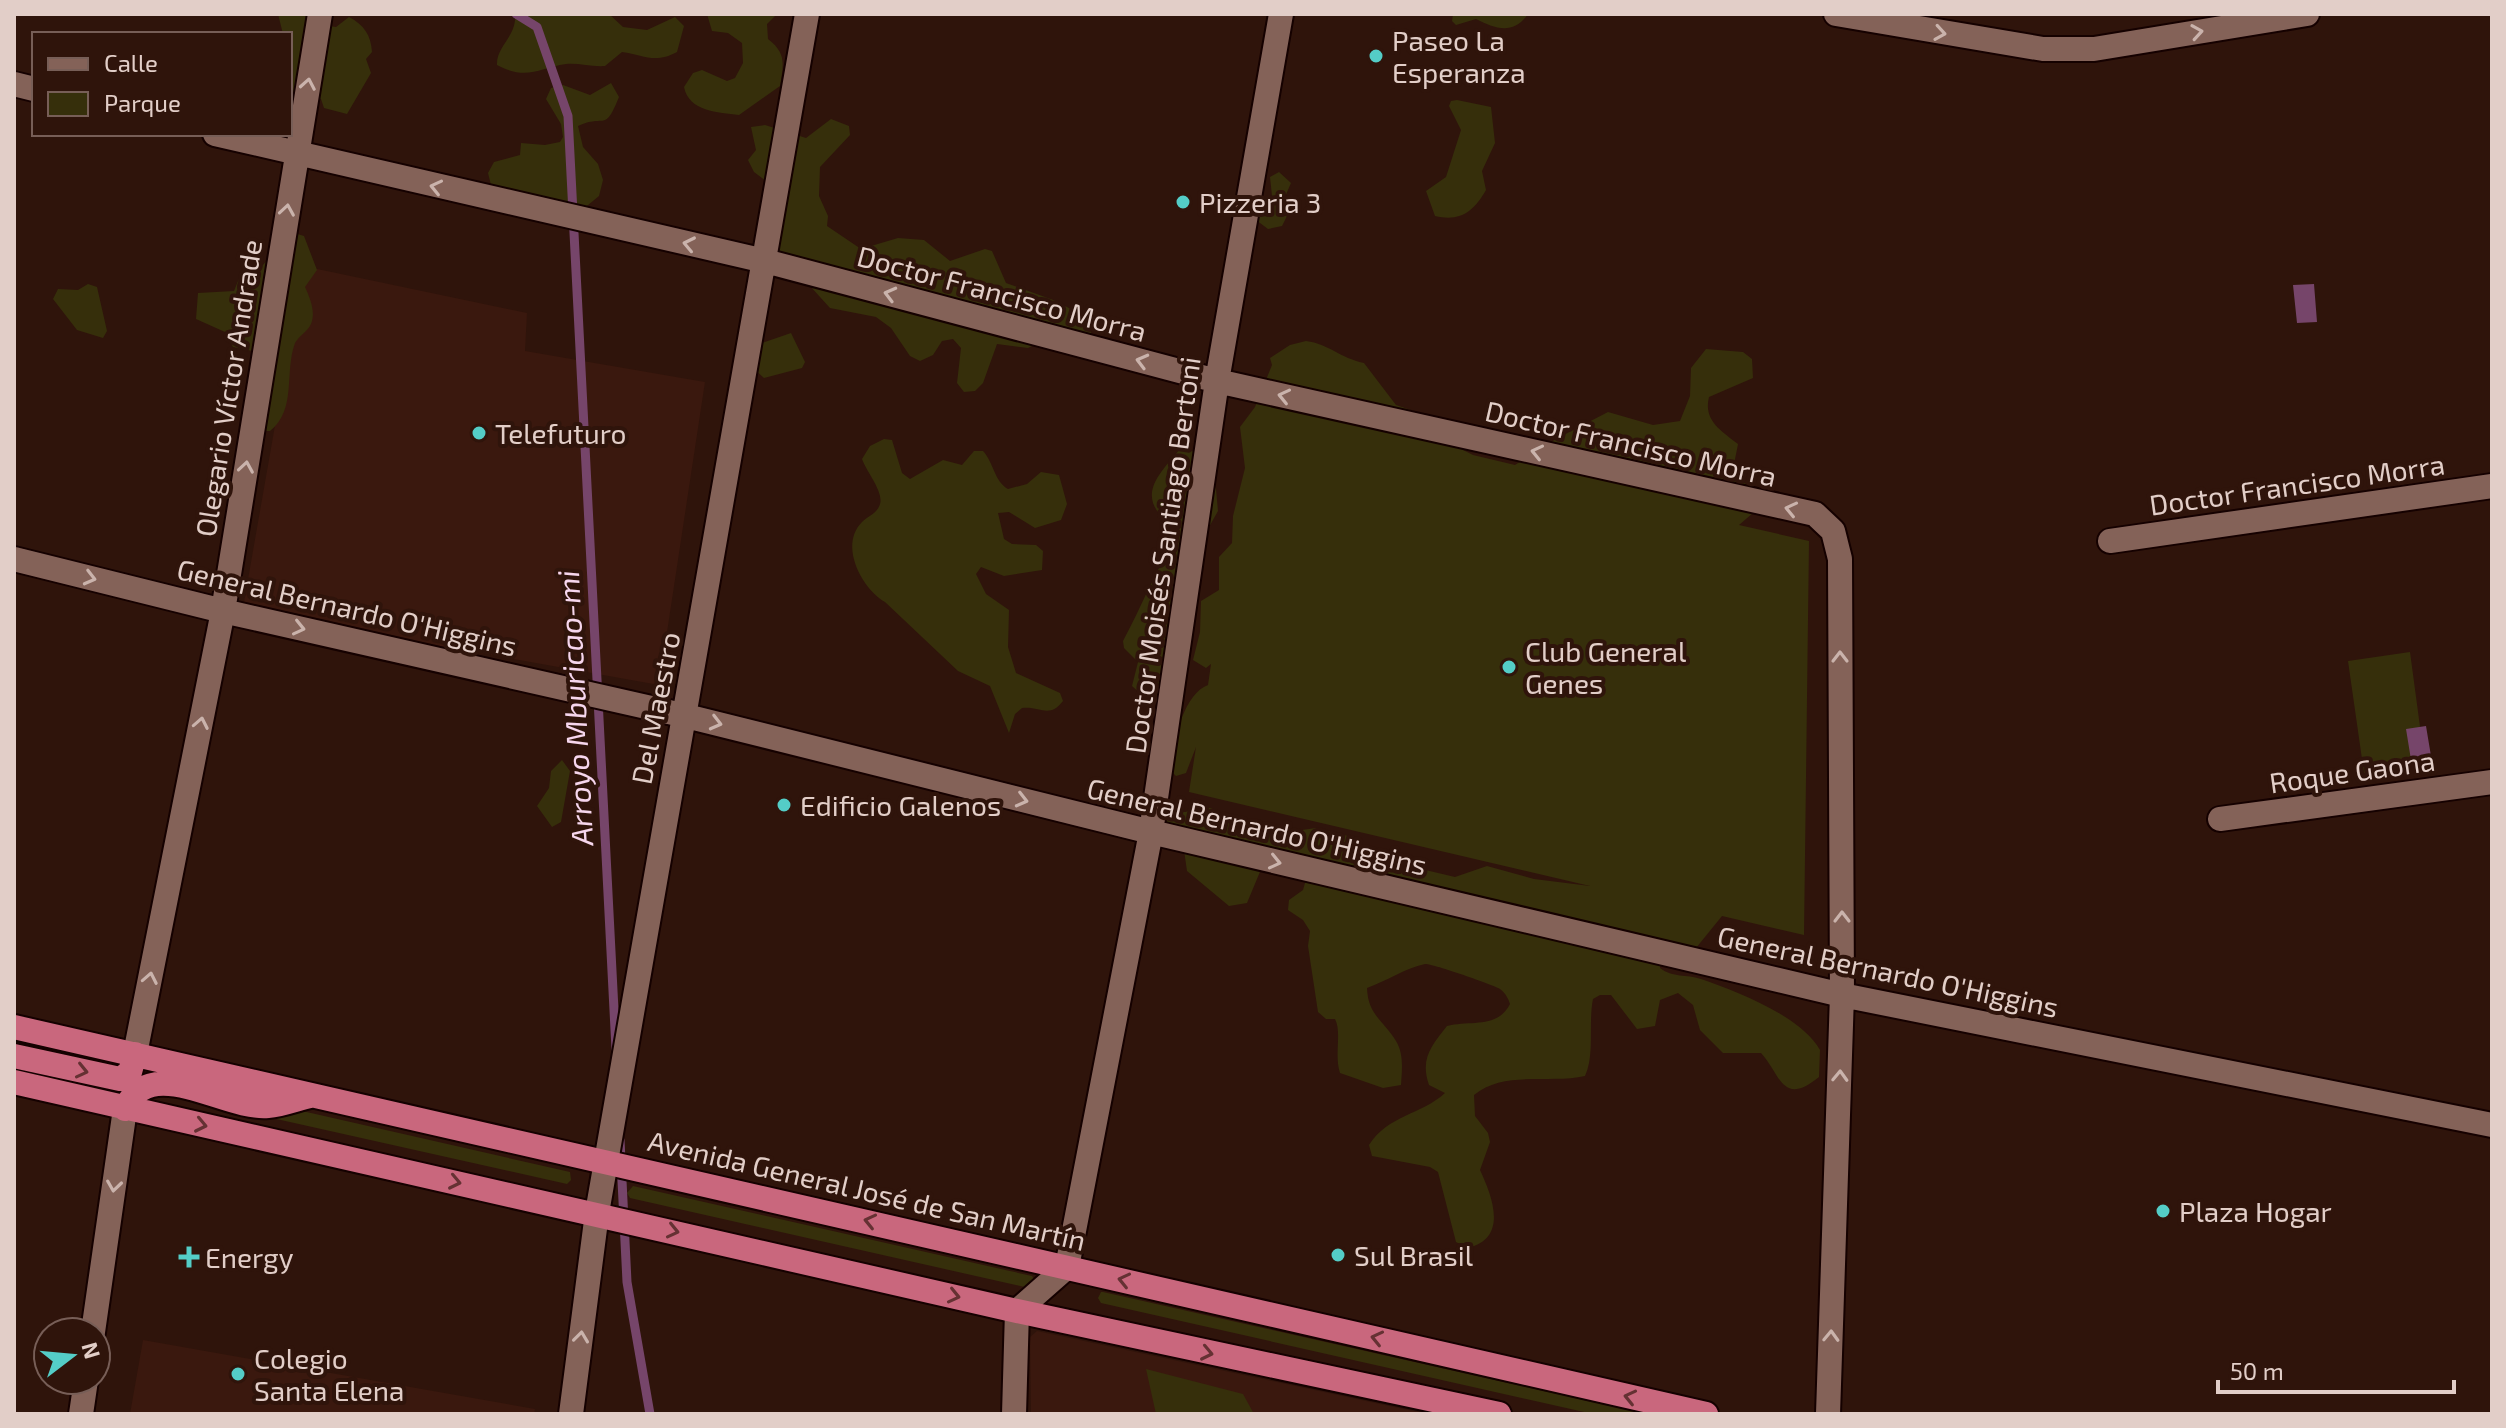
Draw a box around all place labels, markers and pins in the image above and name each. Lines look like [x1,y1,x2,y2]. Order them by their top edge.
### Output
place label: Paseo La Esperanza [1392,23,1526,89]
marker: Paseo La Esperanza [1367,47,1385,65]
place label: Pizzeria 3 [1199,185,1321,219]
marker: Pizzeria 3 [1174,193,1192,211]
place label: Telefuturo [495,416,627,450]
marker: Telefuturo [470,424,488,442]
place label: Club General Genes [1525,634,1687,700]
marker: Club General Genes [1500,658,1518,676]
place label: Edificio Galenos [800,788,1001,822]
marker: Edificio Galenos [775,796,793,814]
place label: Plaza Hogar [2179,1194,2332,1228]
marker: Plaza Hogar [2154,1202,2172,1220]
place label: Sul Brasil [1354,1238,1474,1272]
place label: Energy [205,1240,294,1274]
marker: Sul Brasil [1329,1246,1347,1264]
marker: Energy [180,1248,198,1266]
place label: Colegio Santa Elena [254,1341,404,1407]
marker: Colegio Santa Elena [229,1365,247,1383]

